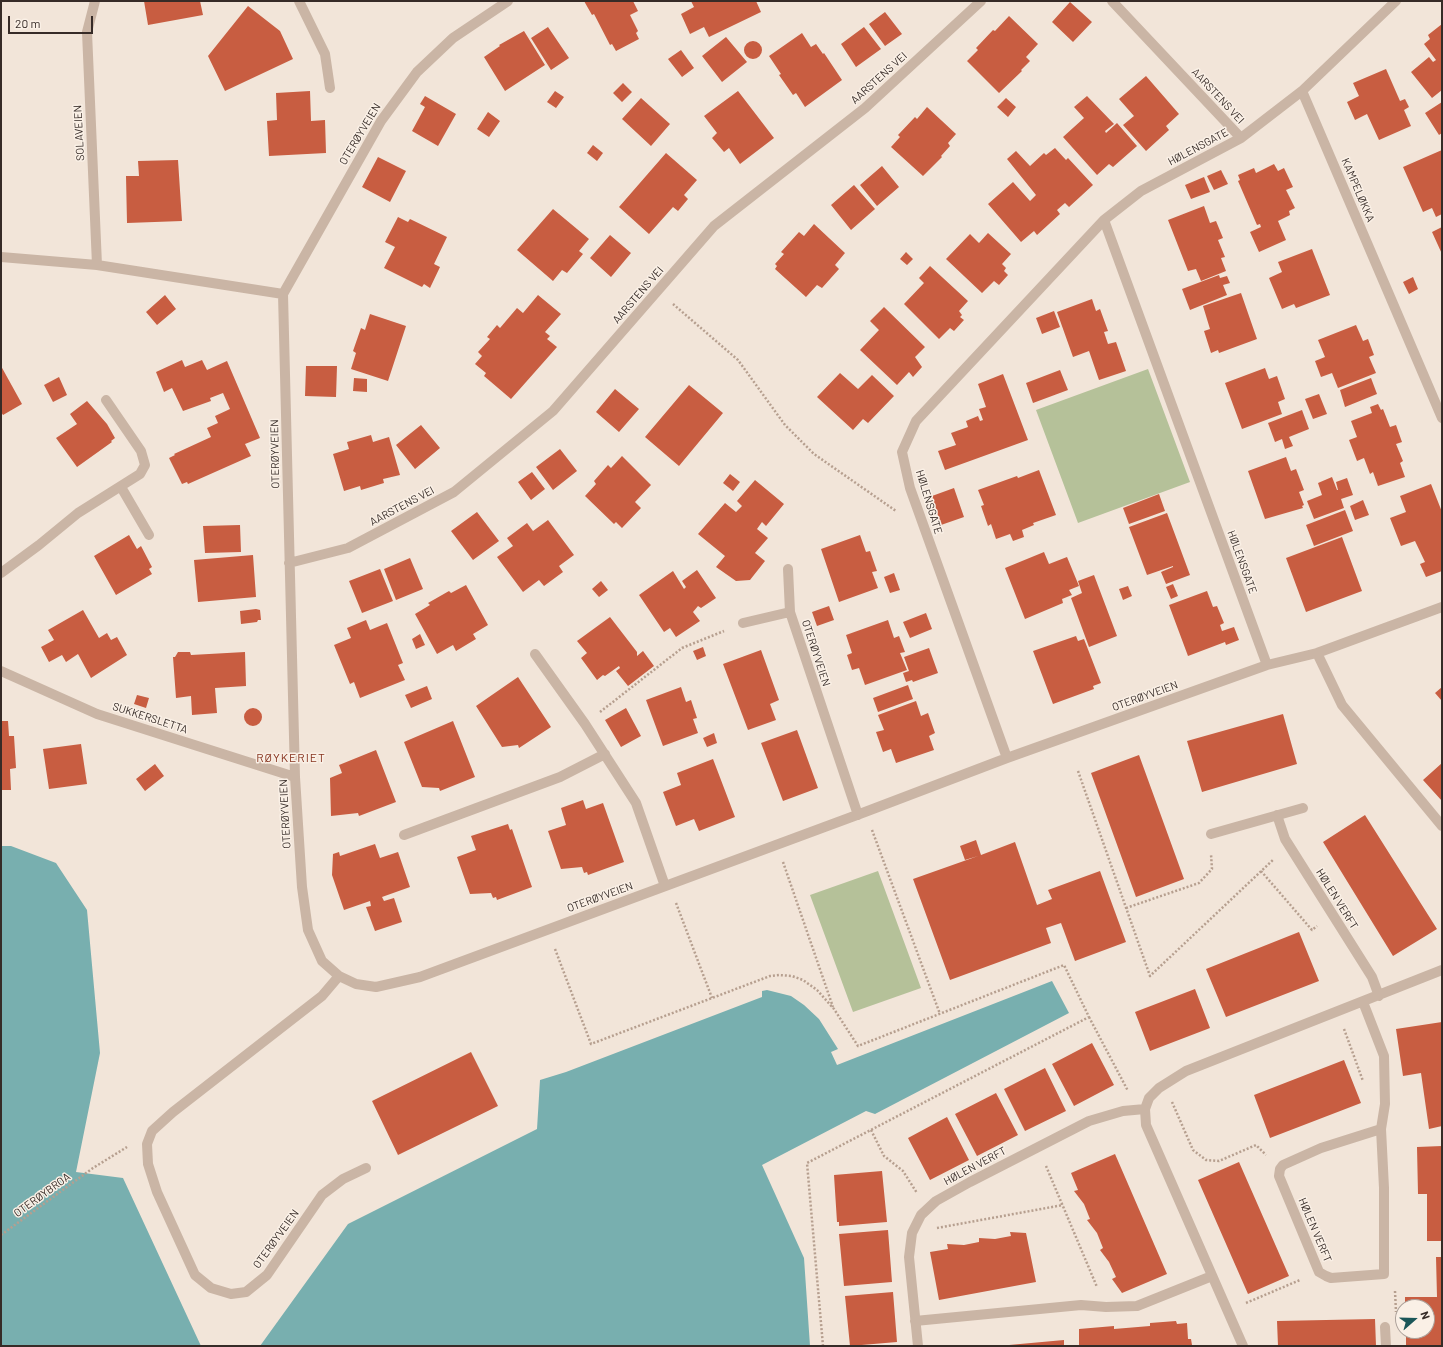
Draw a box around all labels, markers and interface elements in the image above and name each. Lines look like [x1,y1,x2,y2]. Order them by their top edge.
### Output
scale bar [10,8,95,34]
text: 20 m [15,16,41,30]
street label: AARSTENS VEI [848,49,910,107]
street label: AARSTENS VEI [1189,66,1247,126]
street label: OTERØYVEIEN [336,101,384,167]
street label: SOLAVEIEN [71,105,87,161]
street label: HØLENSGATE [1166,126,1230,168]
street label: KAMPELØKKA [1339,156,1377,224]
street label: AARSTENS VEI [610,264,666,326]
street label: OTERØYVEIEN [268,419,282,489]
street label: HØLENSGATE [913,468,945,536]
street label: AARSTENS VEI [368,483,436,529]
street label: HØLENSGATE [1224,529,1260,595]
street label: OTERØYVEIEN [799,618,833,688]
street label: OTERØYVEIEN [1110,678,1180,714]
street label: SUKKERSLETTA [111,700,189,736]
district label: RØYKERIET [256,751,326,765]
street label: OTERØYVEIEN [277,779,293,849]
street label: HØLEN VERFT [1313,866,1361,932]
street label: OTERØYVEIEN [565,879,635,915]
street label: HØLEN VERFT [942,1144,1008,1188]
street label: OTERØYBROA [11,1170,73,1220]
street label: HØLEN VERFT [1295,1196,1335,1264]
street label: OTERØYVEIEN [250,1207,302,1271]
north arrow [1395,1299,1435,1339]
text: N [1418,1309,1433,1321]

